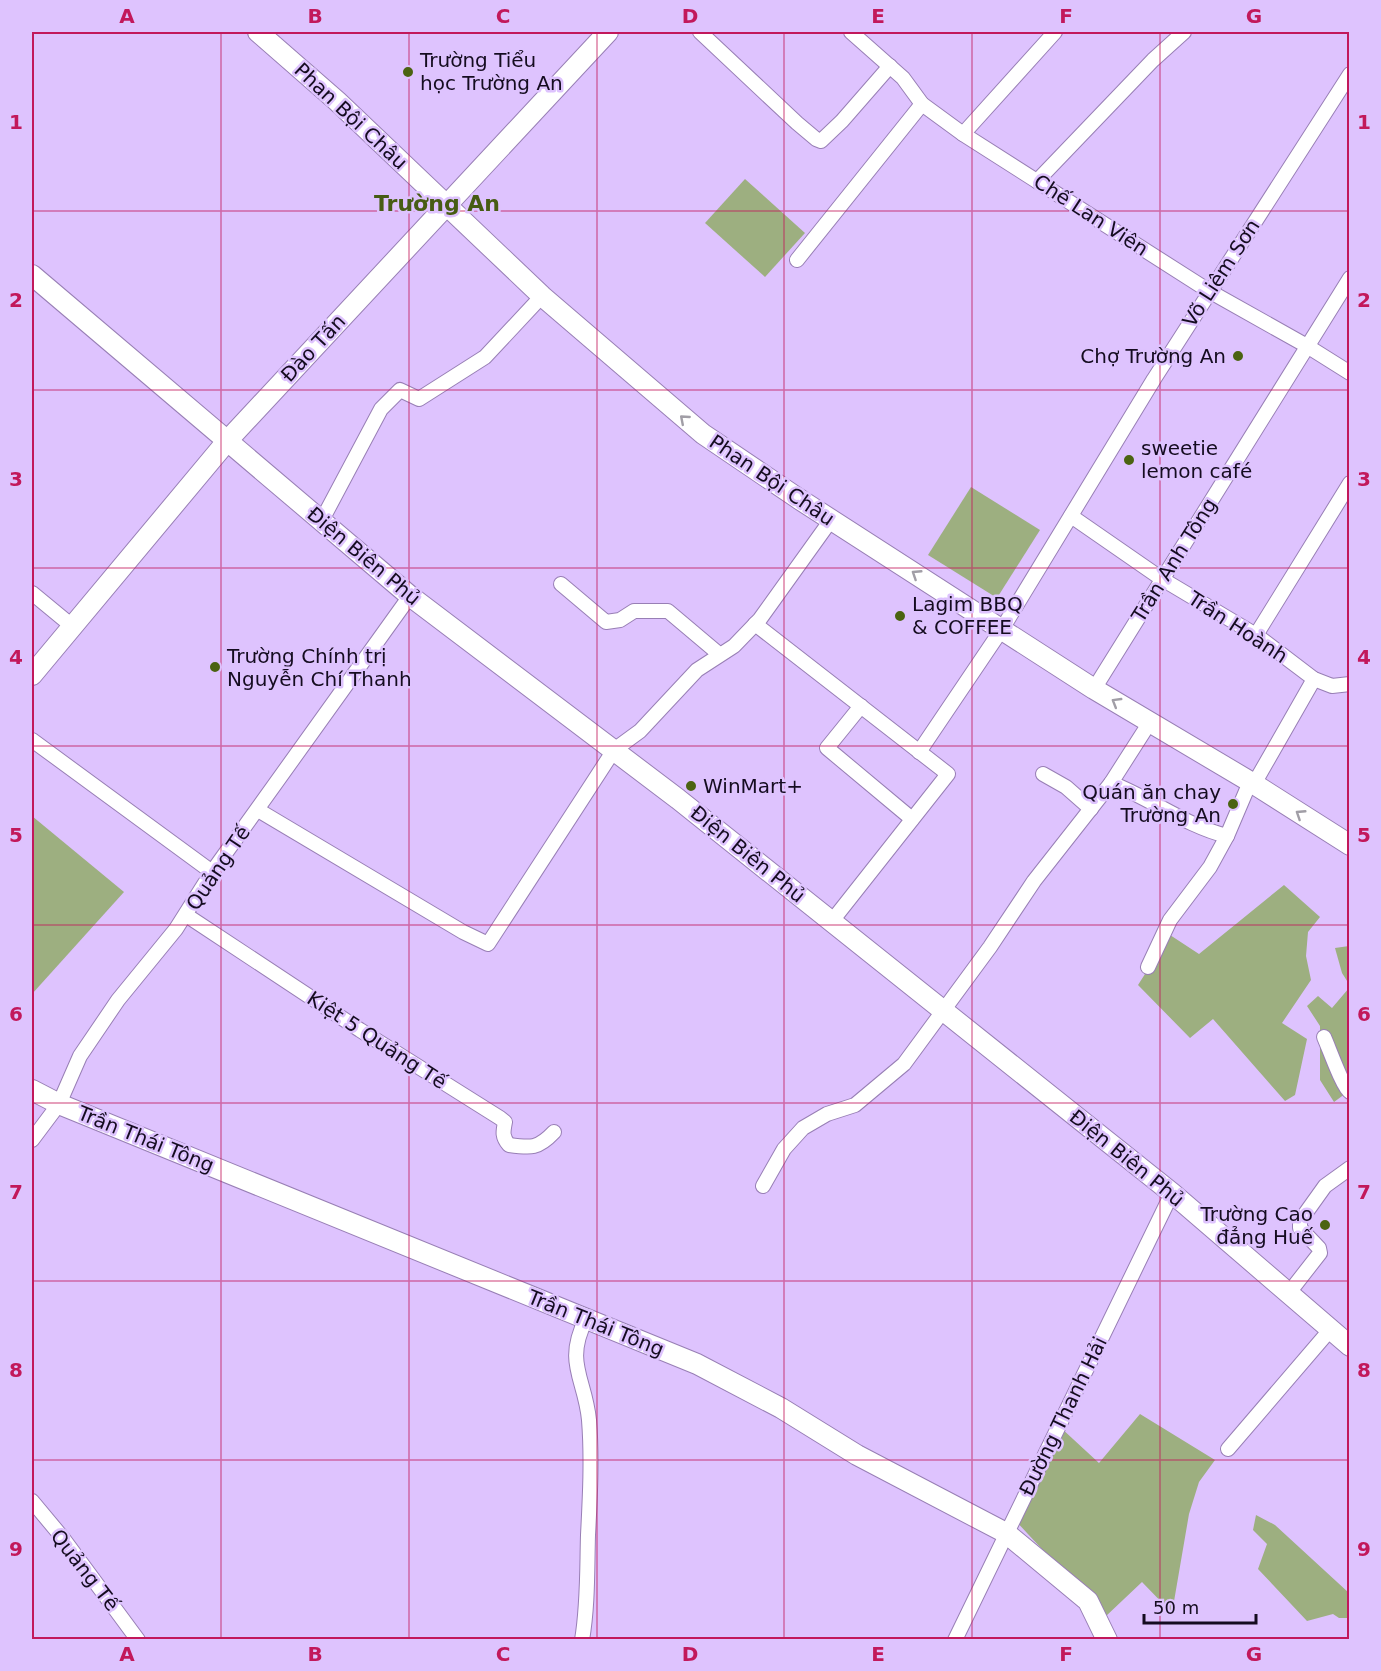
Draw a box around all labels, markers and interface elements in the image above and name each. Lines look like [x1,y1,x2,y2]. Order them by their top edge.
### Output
text: A [119,4,135,28]
text: B [307,4,323,28]
text: C [496,4,510,28]
text: D [682,4,698,28]
text: E [871,4,885,28]
text: F [1059,4,1073,28]
text: G [1246,4,1262,28]
place label: Trường Tiểu học Trường An [419,48,563,95]
street label: Phan Bội Châu [290,58,412,174]
marker: Trường Tiểu học Trường An [401,65,415,79]
text: 1 [9,110,23,134]
text: 1 [1357,110,1371,134]
street label: Chế Lan Viên [1029,169,1153,261]
district label: Trường An [374,191,500,216]
street label: Võ Liêm Sơn [1177,215,1265,331]
text: 2 [9,288,23,312]
text: 2 [1357,288,1371,312]
street label: Đào Tấn [276,309,350,387]
place label: Chợ Trường An [1080,344,1226,368]
marker: Chợ Trường An [1231,349,1245,363]
one-way arrow [680,415,691,426]
street label: Phan Bội Châu [705,429,839,531]
place label: sweetie lemon café [1141,436,1252,483]
marker: sweetie lemon café [1122,453,1136,467]
text: 3 [9,467,23,491]
text: 3 [1357,467,1371,491]
street label: Trần Anh Tông [1126,494,1222,627]
street label: Điện Biên Phủ [303,502,425,610]
one-way arrow [912,570,923,581]
street label: Trần Hoành [1183,585,1292,668]
place label: Lagim BBQ & COFFEE [912,592,1023,639]
marker: Lagim BBQ & COFFEE [893,609,907,623]
place label: Trường Chính trị Nguyễn Chí Thanh [226,644,412,691]
text: 4 [9,645,23,669]
text: 4 [1357,645,1371,669]
marker: Trường Chính trị Nguyễn Chí Thanh [208,660,222,674]
one-way arrow [1112,697,1122,709]
place label: WinMart+ [703,774,803,798]
marker: WinMart+ [684,779,698,793]
place label: Quán ăn chay Trường An [1082,780,1221,827]
marker: Quán ăn chay Trường An [1226,797,1240,811]
street label: Điện Biên Phủ [686,800,810,908]
one-way arrow [1296,809,1306,821]
street label: Quảng Tế [181,821,255,915]
text: 5 [9,823,23,847]
text: 5 [1357,823,1371,847]
street label: Kiệt 5 Quảng Tế [303,986,452,1094]
text: 6 [9,1002,23,1026]
text: 6 [1357,1002,1371,1026]
street label: Trần Thái Tông [73,1100,218,1177]
street label: Điện Biên Phủ [1065,1104,1189,1212]
text: 7 [9,1180,23,1204]
text: 7 [1357,1180,1371,1204]
place label: Trường Cao đẳng Huế [1199,1202,1314,1249]
marker: Trường Cao đẳng Huế [1318,1218,1332,1232]
street label: Trần Thái Tông [523,1284,668,1361]
street label: Đường Thanh Hải [1014,1333,1112,1499]
text: 8 [9,1358,23,1382]
text: 8 [1357,1358,1371,1382]
street label: Quảng Tế [46,1524,125,1616]
text: 9 [9,1537,23,1561]
text: 9 [1357,1537,1371,1561]
scale bar [1144,1587,1256,1625]
text: 50 m [1153,1597,1199,1618]
text: A [119,1642,135,1666]
text: B [307,1642,323,1666]
text: C [496,1642,510,1666]
text: D [682,1642,698,1666]
text: E [871,1642,885,1666]
text: F [1059,1642,1073,1666]
text: G [1246,1642,1262,1666]

